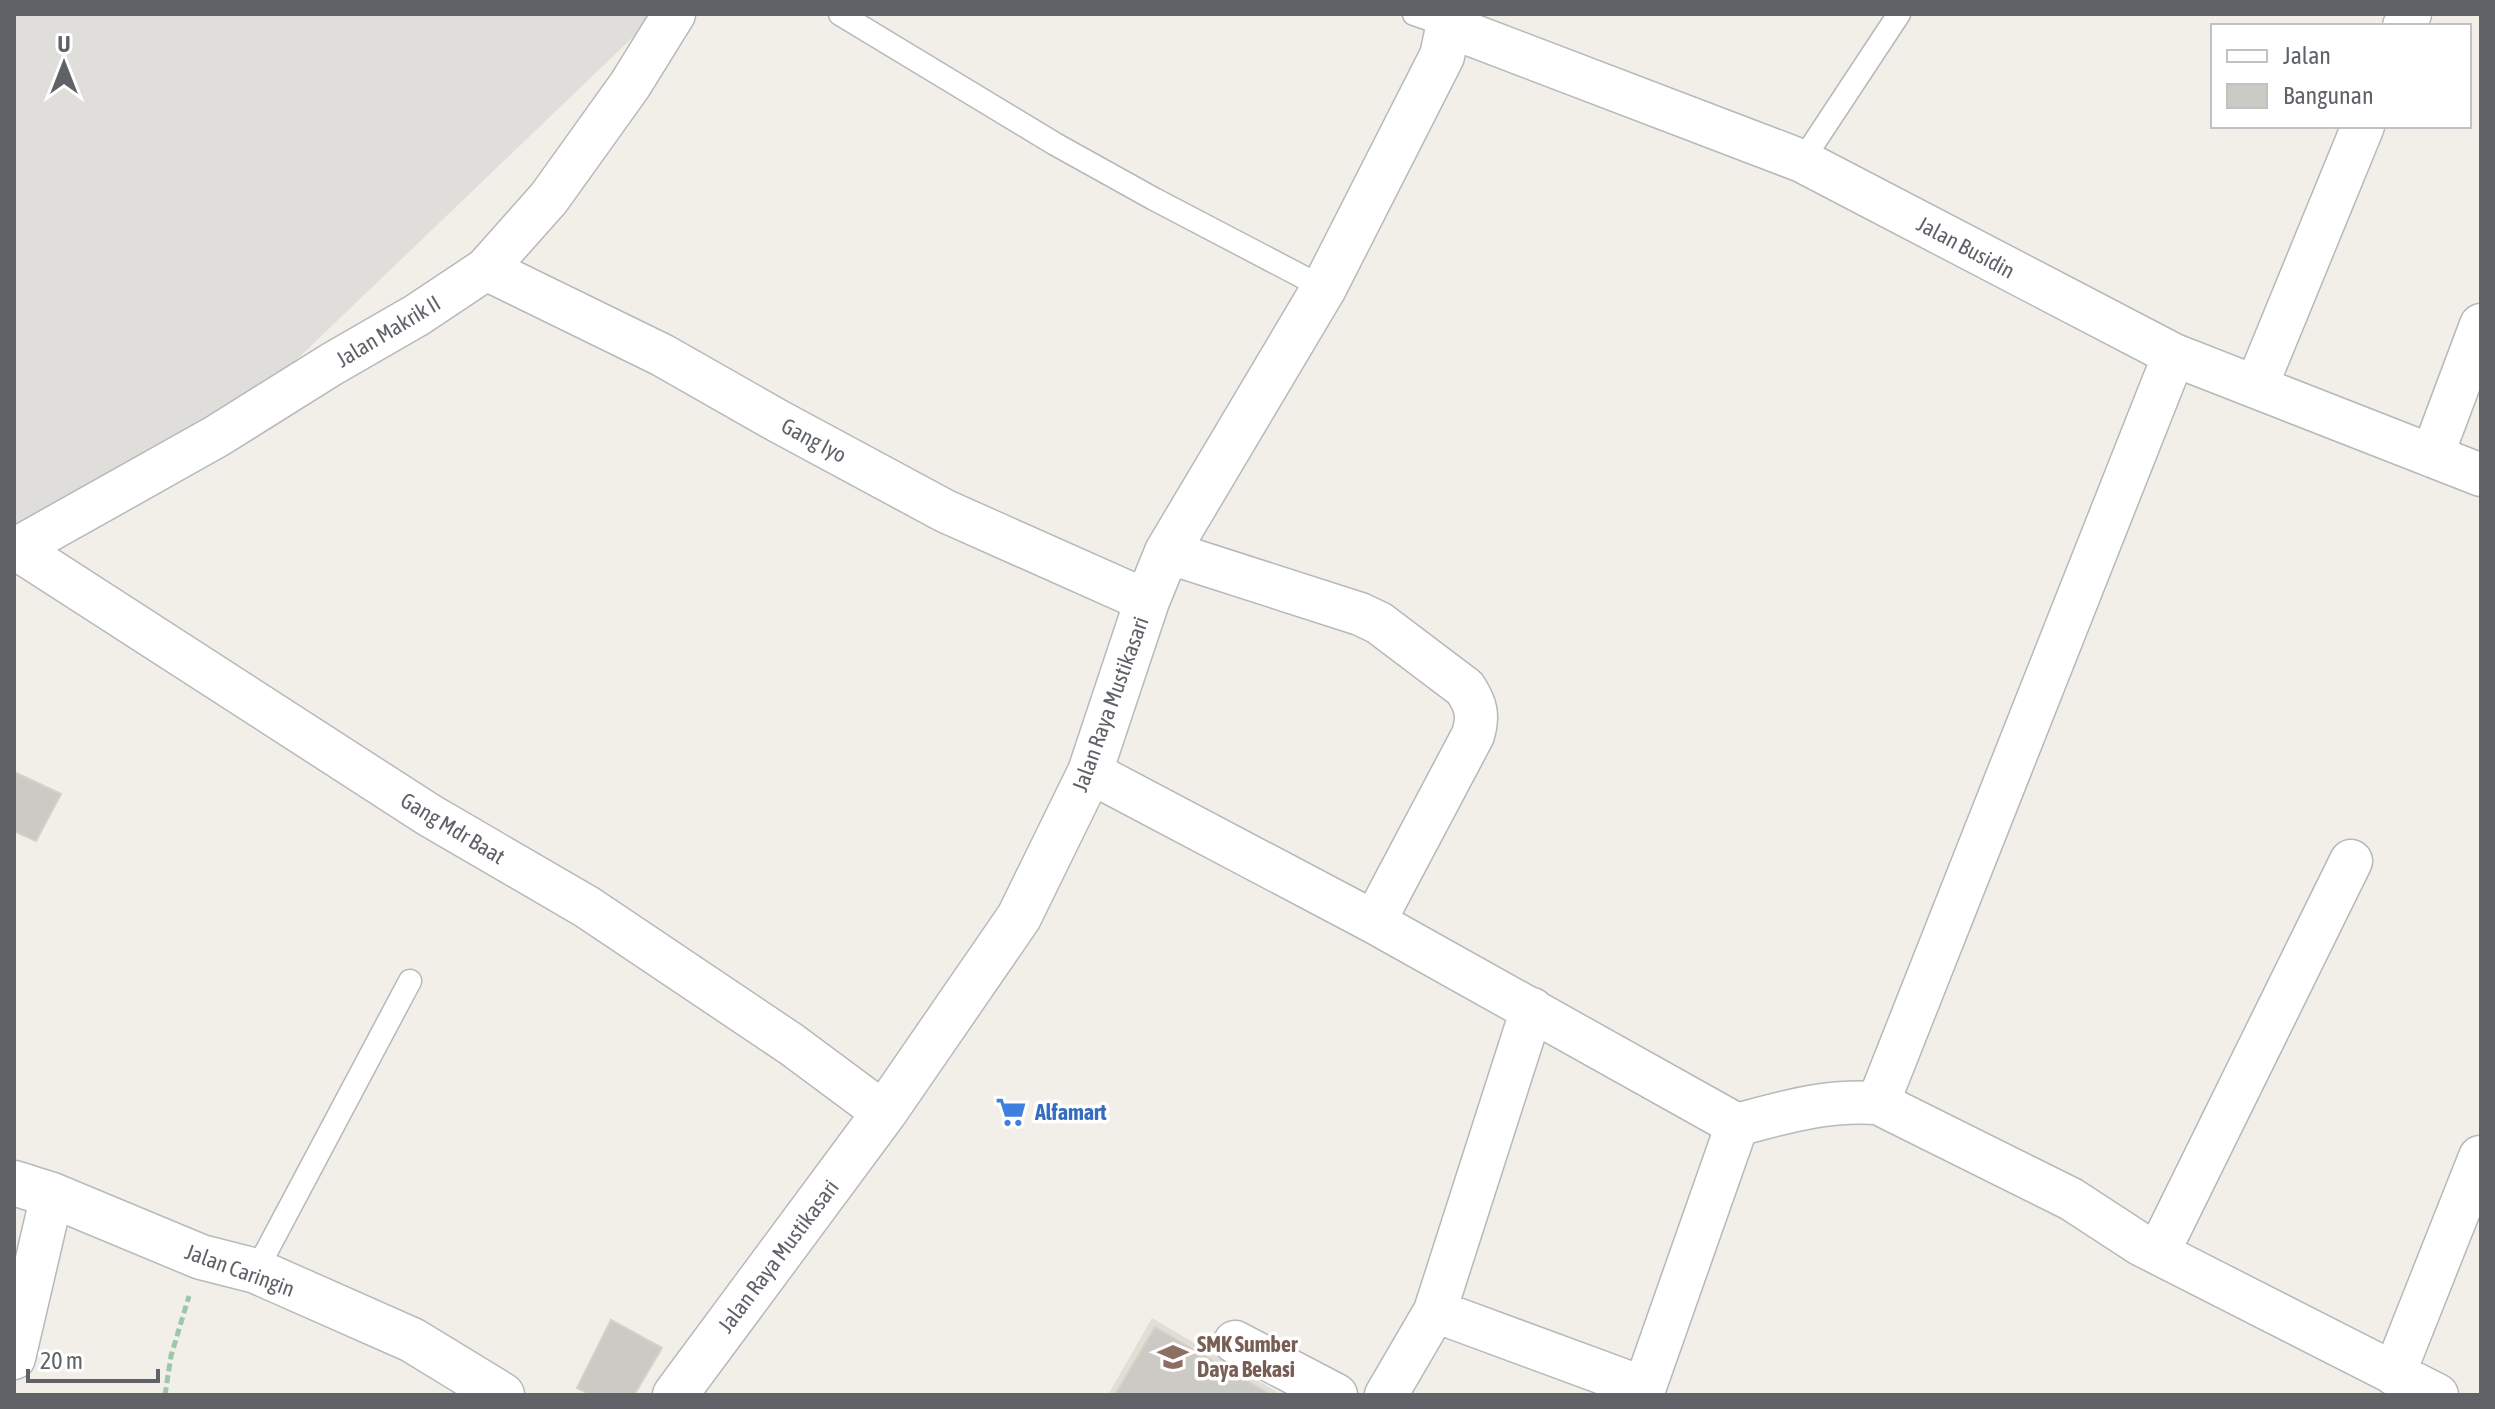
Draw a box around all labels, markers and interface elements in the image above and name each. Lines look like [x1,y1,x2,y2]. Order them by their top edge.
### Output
north arrow [24,24,104,104]
legend [2211,24,2471,128]
text: U [58,31,70,57]
text: Jalan [2283,42,2331,69]
text: Bangunan [2283,82,2374,109]
street label: Jalan Busidin [1913,210,2019,284]
street label: Jalan Makrik II [331,290,445,372]
street label: Gang Iyo [777,412,851,468]
street label: Jalan Raya Mustikasari [1066,613,1154,795]
street label: Gang Mdr Baat [396,787,510,869]
supermarket icon: Alfamart [994,1095,1028,1129]
place label: Alfamart [1034,1099,1107,1125]
street label: Jalan Raya Mustikasari [712,1175,844,1337]
street label: Jalan Caringin [182,1238,298,1302]
place label: SMK Sumber Daya Bekasi [1197,1331,1298,1382]
scale bar [28,1333,158,1383]
school or university icon: SMK Sumber Daya Bekasi [1156,1340,1190,1374]
text: 20 m [40,1347,83,1374]

